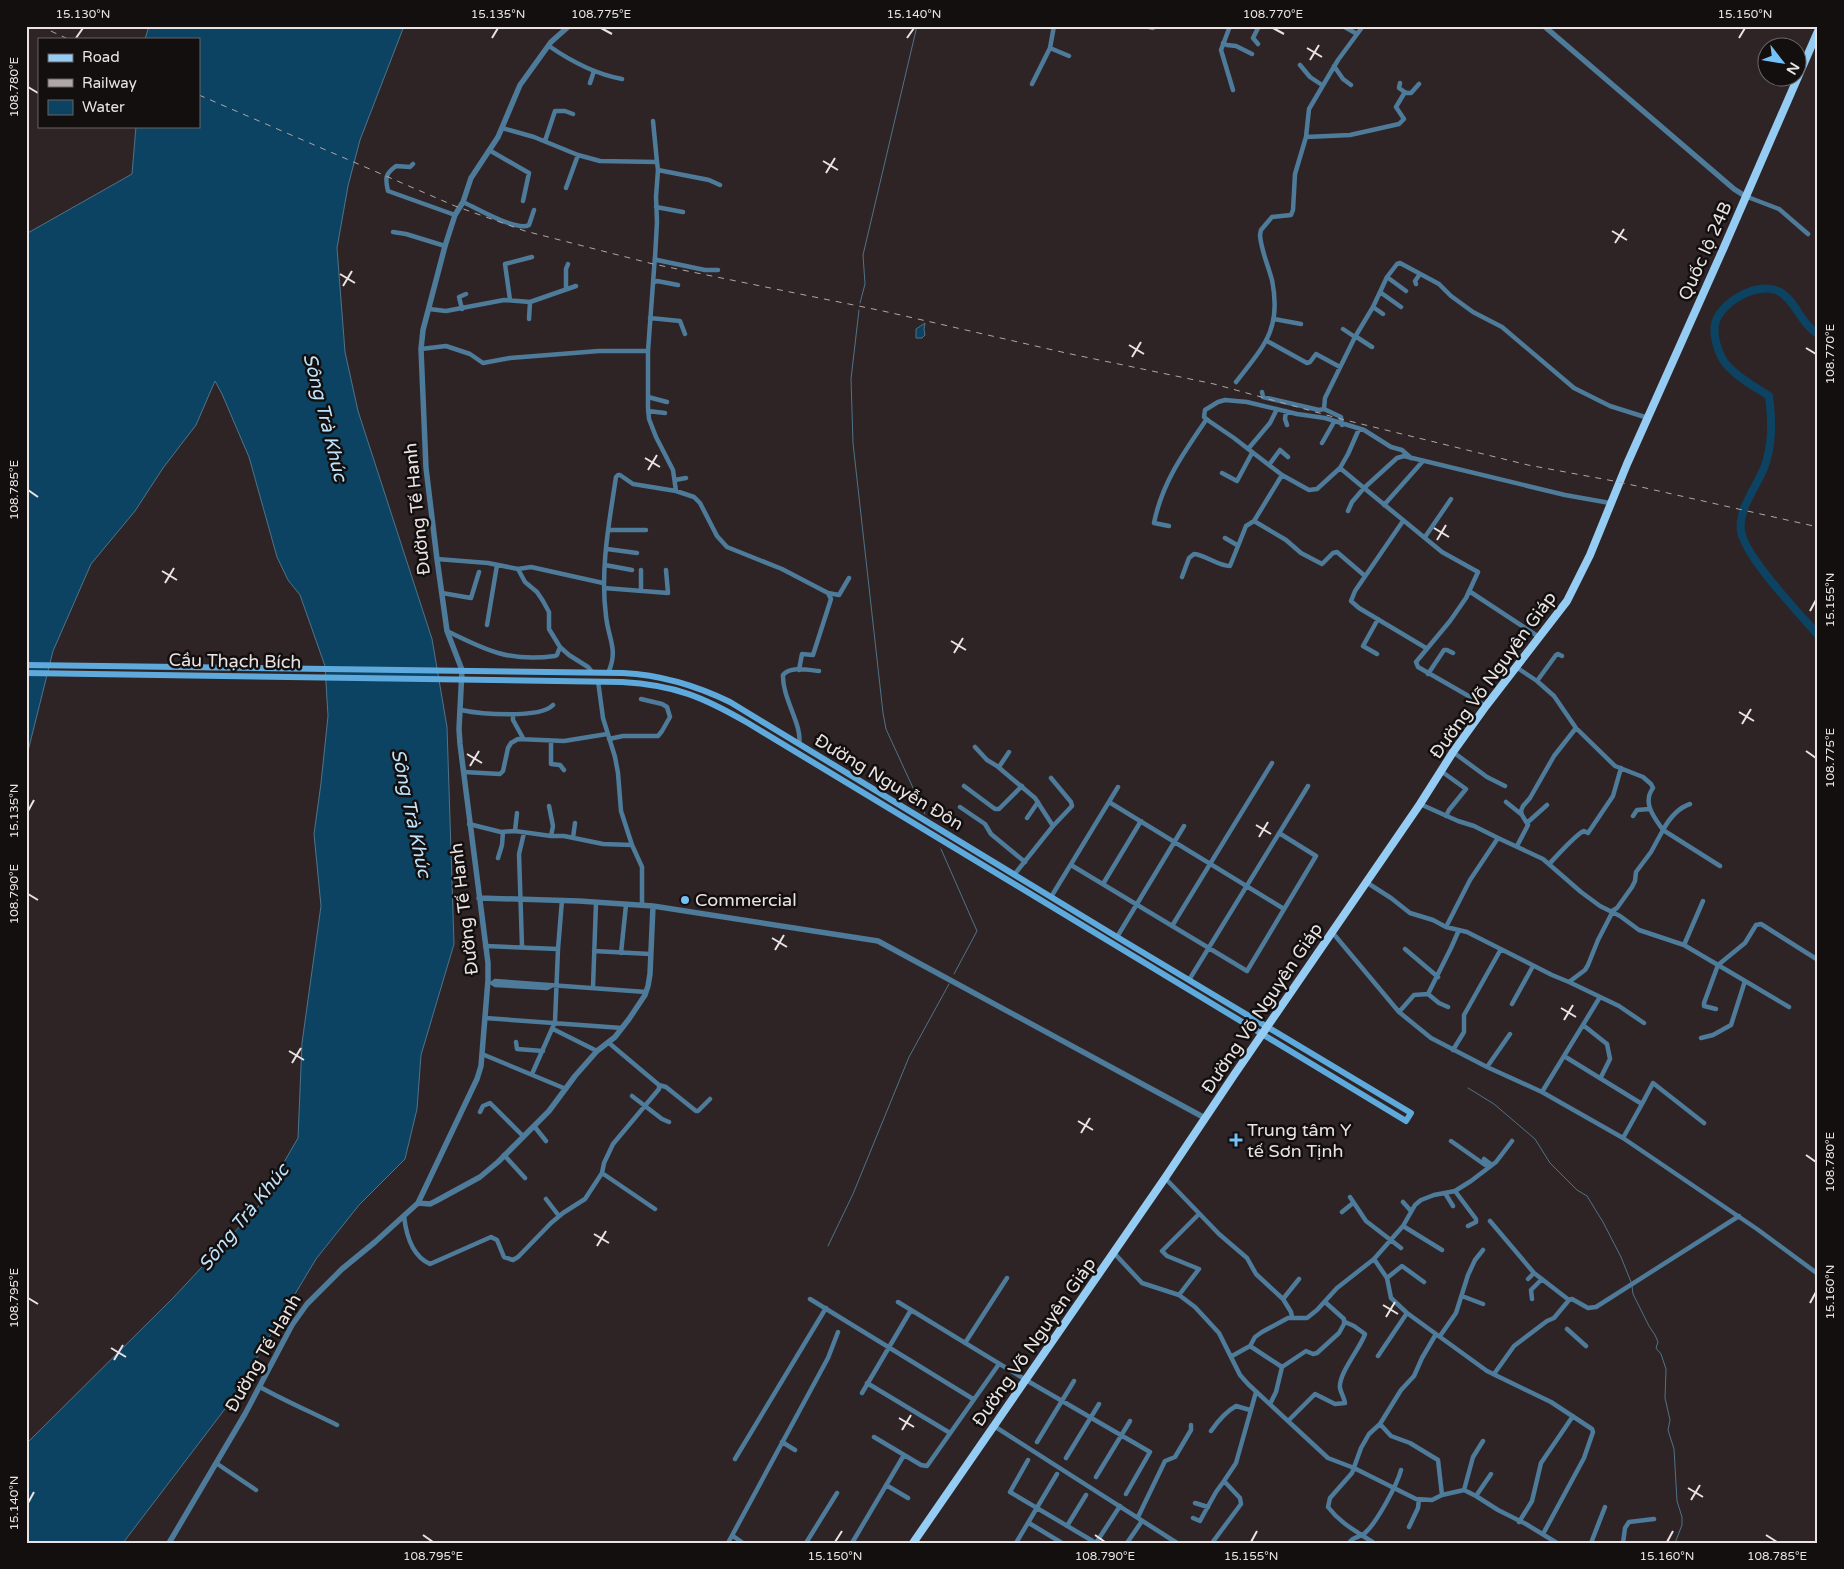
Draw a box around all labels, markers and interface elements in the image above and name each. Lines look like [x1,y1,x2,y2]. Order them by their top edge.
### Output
text: 15.130°N [56,7,110,21]
text: 15.135°N [471,7,525,21]
text: 108.775°E [571,7,631,21]
text: 15.140°N [887,7,941,21]
text: 108.770°E [1243,7,1304,21]
text: 15.150°N [1718,7,1772,21]
legend [38,38,200,128]
north arrow [1756,38,1806,88]
text: Road [82,48,120,66]
text: 108.780°E [7,56,21,117]
text: N [1783,59,1803,78]
text: Railway [82,74,137,92]
text: Water [82,98,125,116]
street label: Quốc lộ 24B [1673,198,1737,304]
text: 108.770°E [1823,323,1837,384]
water label: Sông Trà Khúc [299,351,352,485]
street label: Đường Tế Hanh [399,442,435,576]
text: 108.785°E [7,460,21,520]
text: 15.155°N [1823,573,1837,627]
street label: Đường Võ Nguyên Giáp [1425,587,1561,763]
street label: Cầu Thạch Bích [168,649,302,673]
text: 108.775°E [1823,728,1837,788]
street label: Đường Nguyễn Đôn [811,729,967,835]
water label: Sông Trà Khúc [387,747,436,881]
text: 15.135°N [7,784,21,838]
street label: Đường Tế Hanh [445,842,483,976]
text: 108.790°E [7,863,21,924]
place label: Commercial [695,889,797,911]
marker: Commercial [679,894,691,906]
street label: Đường Võ Nguyên Giáp [1197,918,1327,1098]
place label: Trung tâm Y tế Sơn Tịnh [1247,1119,1352,1162]
text: 108.780°E [1823,1131,1837,1192]
marker: Trung tâm Y tế Sơn Tịnh [1229,1133,1243,1147]
water label: Sông Trà Khúc [194,1158,295,1275]
street label: Đường Võ Nguyên Giáp [967,1253,1101,1431]
text: 15.160°N [1823,1265,1837,1319]
text: 108.795°E [7,1268,21,1328]
street label: Đường Tế Hanh [220,1290,306,1416]
text: 15.140°N [7,1476,21,1530]
text: 108.795°E [403,1549,463,1563]
text: 15.150°N [808,1549,862,1563]
text: 108.790°E [1075,1549,1136,1563]
text: 15.155°N [1224,1549,1278,1563]
text: 15.160°N [1640,1549,1694,1563]
text: 108.785°E [1747,1549,1807,1563]

